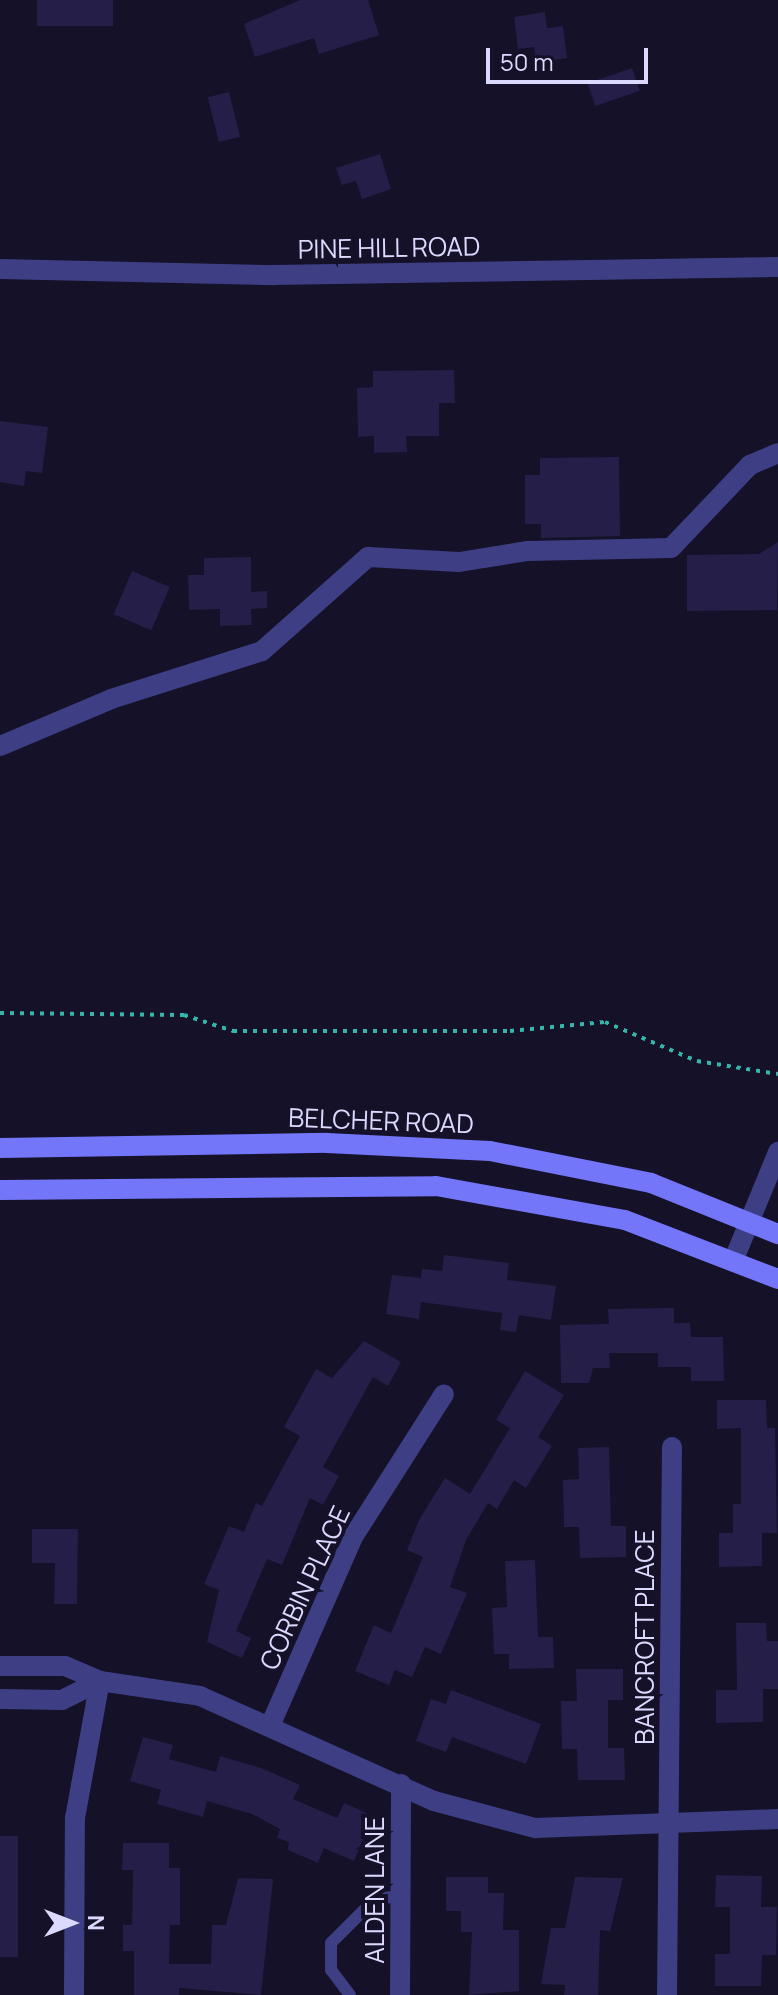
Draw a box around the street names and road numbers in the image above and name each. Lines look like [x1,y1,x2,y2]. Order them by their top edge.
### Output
street label: PINE HILL ROAD [297,231,481,265]
street label: BELCHER ROAD [288,1102,474,1140]
street label: CORBIN PLACE [253,1501,357,1675]
street label: BANCROFT PLACE [629,1529,661,1745]
street label: ALDEN LANE [359,1816,391,1964]

